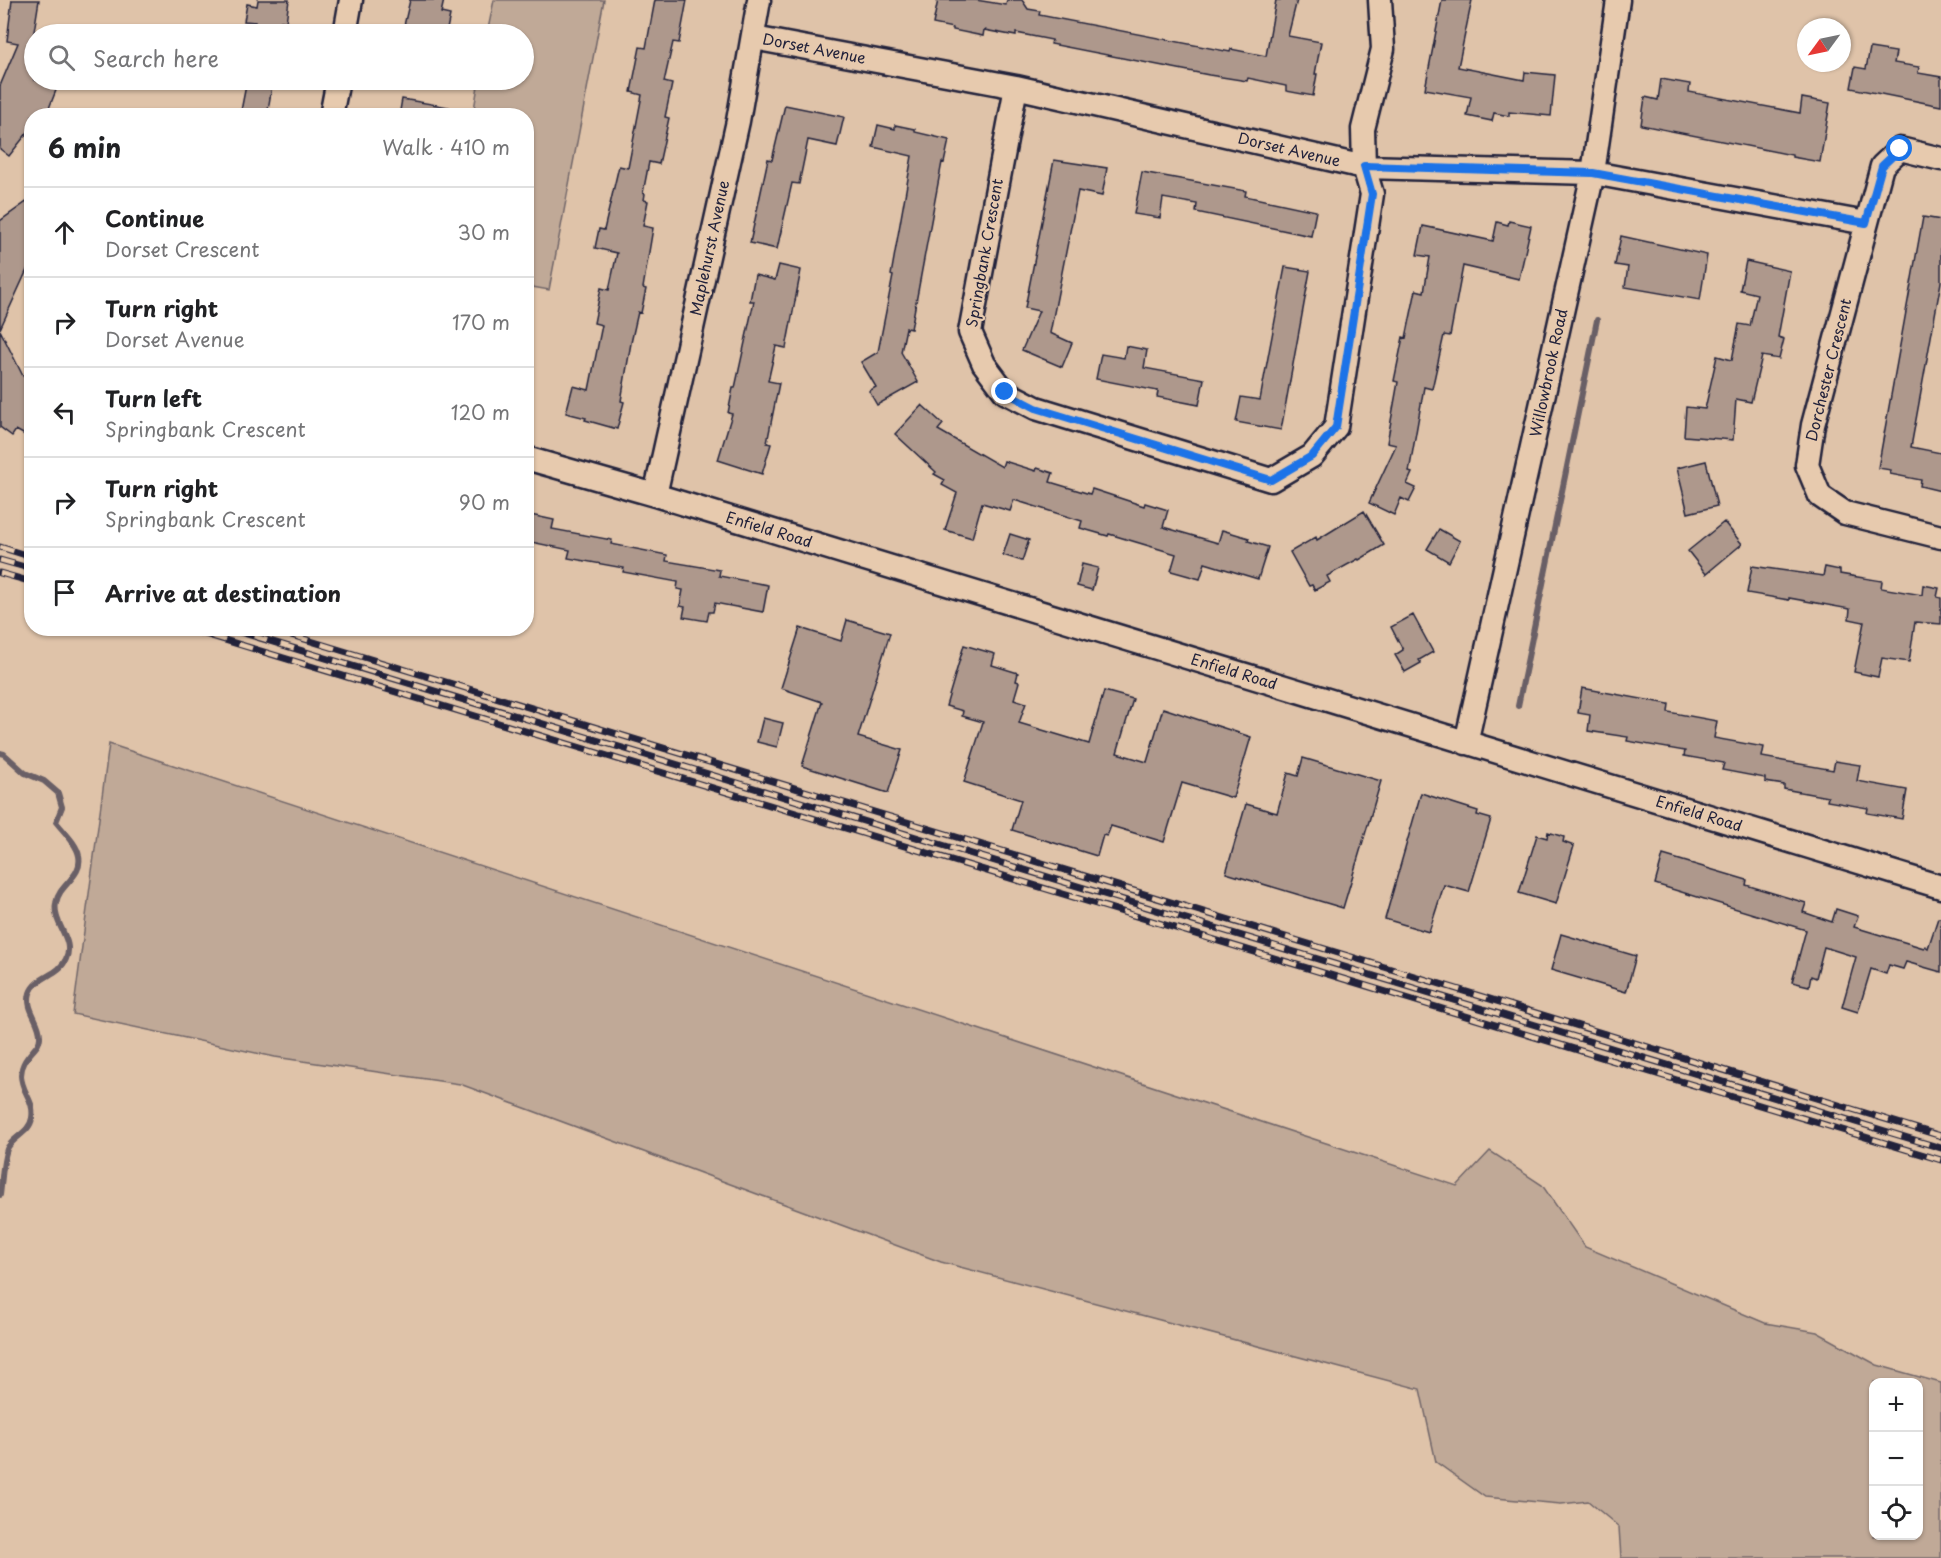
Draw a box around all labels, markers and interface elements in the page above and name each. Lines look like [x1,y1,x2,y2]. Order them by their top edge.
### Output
north arrow [1797,18,1851,72]
search box [24,24,534,90]
street label: Dorset Avenue [761,26,868,69]
icon: search [45,41,78,74]
text: Search here [93,41,219,74]
street label: Dorset Avenue [1236,126,1343,172]
text: 6 min [48,128,121,167]
text: Walk · 410 m [382,132,510,162]
route start [1886,135,1912,161]
street label: Springbank Crescent [959,177,1008,329]
street label: Maplehurst Avenue [683,178,734,317]
text: Continue [105,201,204,234]
icon: ahead [48,216,81,249]
text: 30 m [457,217,510,247]
text: Dorset Crescent [105,234,259,264]
text: Turn right [105,291,218,324]
street label: Dorchester Crescent [1799,296,1856,443]
icon: right [48,306,81,339]
street label: Willowbrook Road [1523,306,1572,439]
text: 170 m [452,307,510,337]
text: Dorset Avenue [105,324,245,354]
route end [991,378,1017,404]
text: Turn left [105,381,202,414]
icon: left [48,396,81,429]
text: 120 m [451,397,510,427]
text: Springbank Crescent [105,414,306,444]
text: Turn right [105,471,218,504]
icon: right [48,486,81,519]
text: 90 m [459,487,510,517]
text: Springbank Crescent [105,504,306,534]
street label: Enfield Road [723,505,815,553]
icon: arrive [48,576,81,609]
text: Arrive at destination [105,576,341,609]
street label: Enfield Road [1188,647,1280,695]
street label: Enfield Road [1653,789,1745,837]
map controls [1869,1378,1923,1540]
button: + [1869,1378,1923,1432]
button: − [1869,1432,1923,1486]
button: locate [1869,1486,1923,1540]

